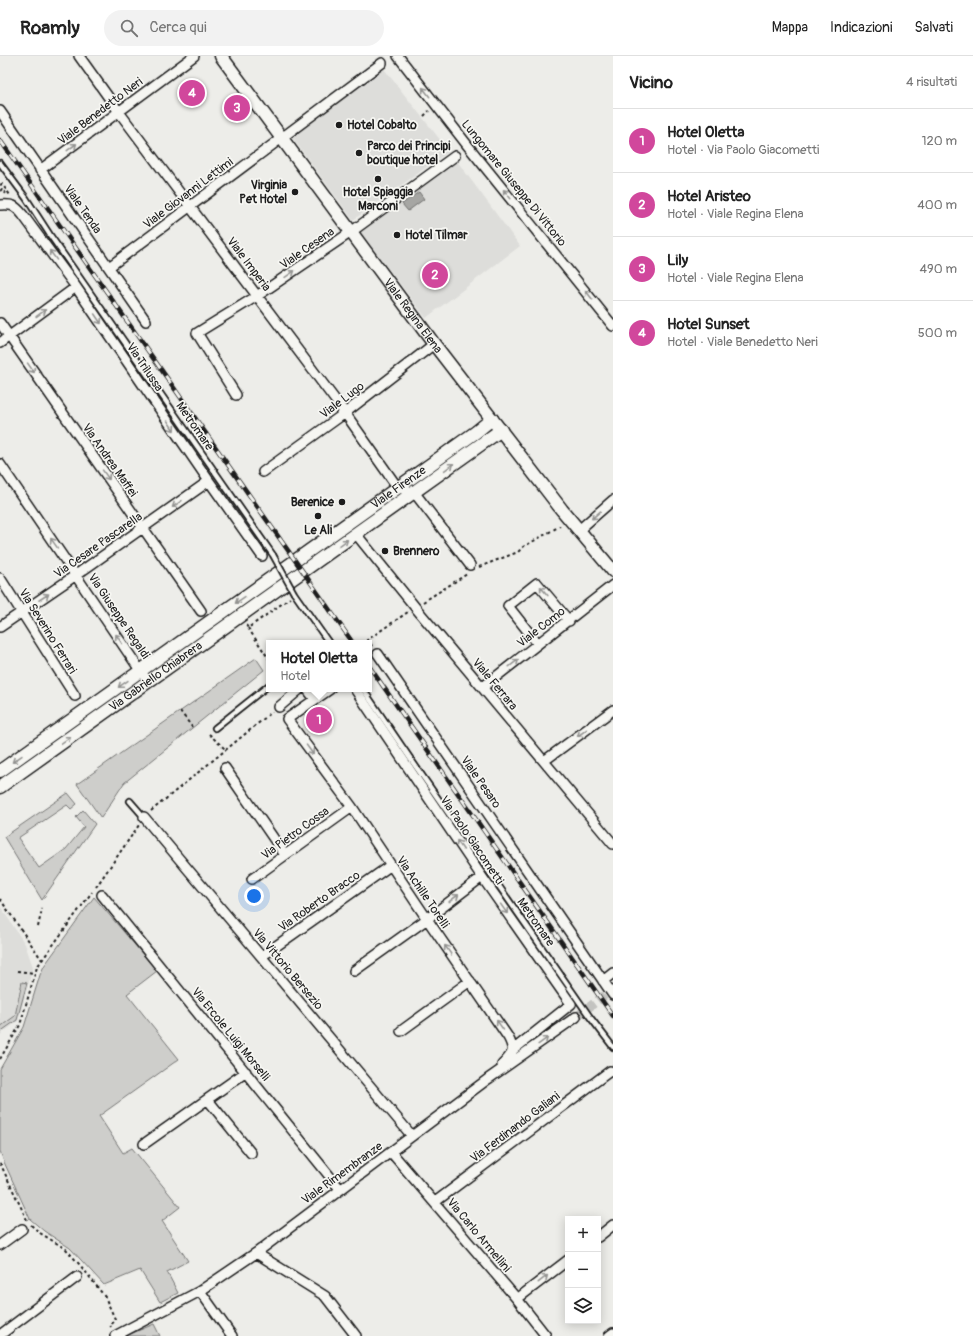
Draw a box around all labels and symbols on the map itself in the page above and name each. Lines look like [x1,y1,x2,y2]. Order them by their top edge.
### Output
street label: Viale Benedetto Neri [55,75,146,148]
pin: 4 [179,78,205,108]
one-way arrow [422,87,430,98]
pin: 3 [224,93,250,123]
street label: Lungomare Giuseppe Di Vittorio [458,117,570,250]
place label: Hotel Cobalto [347,118,417,133]
marker: Hotel Cobalto [334,120,344,130]
place label: Parco dei Principi boutique hotel [367,139,450,168]
one-way arrow [66,143,77,151]
marker: Parco dei Principi boutique hotel [354,148,364,158]
street label: Viale Giovanni Lettimi [140,155,236,232]
marker: Hotel Spiaggia Marconi [373,174,383,184]
place label: Virginia Pet Hotel [239,178,287,207]
street label: Viale Tenda [60,182,105,237]
place label: Hotel Spiaggia Marconi [343,185,414,214]
marker: Virginia Pet Hotel [290,187,300,197]
one-way arrow [503,188,512,199]
street label: Viale Cesena [277,224,338,273]
place label: Hotel Tilmar [405,228,468,243]
marker: Hotel Tilmar [392,230,402,240]
street label: Viale Imperia [223,234,274,295]
one-way arrow [49,250,57,261]
pin: 2 [422,260,448,290]
one-way arrow [284,270,295,278]
street label: Viale Regina Elena [380,276,446,357]
one-way arrow [585,289,593,300]
one-way arrow [35,309,46,317]
one-way arrow [94,313,102,324]
street label: Via Trilussa [123,340,167,395]
one-way arrow [27,362,35,373]
street label: Viale Lugo [317,379,368,422]
street label: Metromare [172,399,217,453]
street label: Via Andrea Maffei [79,421,140,500]
one-way arrow [167,421,175,432]
street label: Viale Firenze [368,463,429,513]
one-way arrow [443,463,454,471]
one-way arrow [102,469,110,480]
place label: Berenice [291,495,335,510]
marker: Berenice [337,497,347,507]
one-way arrow [171,500,182,508]
street label: Via Cesare Pascarella [51,509,146,581]
one-way arrow [591,510,601,520]
marker: Le Ali [313,511,323,521]
place label: Le Ali [304,523,332,538]
one-way arrow [50,538,58,549]
one-way arrow [337,539,348,547]
place label: Brennero [393,544,440,559]
marker: Brennero [380,546,390,556]
street label: Via Giuseppe Regaldi [84,571,153,662]
one-way arrow [539,585,548,596]
street label: Via Severino Ferrari [15,586,80,677]
one-way arrow [38,593,49,601]
one-way arrow [235,596,246,604]
street label: Viale Como [514,604,569,651]
one-way arrow [115,634,123,645]
street label: Via Gabriello Chiabrera [106,638,206,715]
street label: Viale Ferrara [469,655,521,714]
one-way arrow [508,659,519,667]
one-way arrow [118,680,129,688]
pin: 1 [306,705,332,735]
one-way arrow [576,729,587,737]
one-way arrow [60,736,71,744]
one-way arrow [306,744,314,755]
street label: Viale Pesaro [457,753,504,812]
one-way arrow [12,755,23,763]
street label: Via Paolo Giacometti [436,793,507,888]
street label: Via Pietro Cossa [258,804,333,863]
one-way arrow [456,840,464,851]
street label: Via Achille Torelli [393,853,452,931]
street label: Via Roberto Bracco [276,867,363,935]
your location [244,886,264,906]
one-way arrow [449,894,460,902]
street label: Metromare [513,895,558,949]
one-way arrow [500,903,508,914]
street label: Via Vittorio Bersezio [249,926,326,1013]
one-way arrow [444,945,452,956]
street label: Via Ercole Luigi Morselli [188,984,273,1084]
one-way arrow [496,1020,504,1031]
one-way arrow [538,1037,549,1045]
street label: Via Ferdinando Galiani [467,1089,563,1166]
street label: Viale Rimembranze [299,1139,386,1208]
street label: Via Carlo Armellini [443,1195,514,1275]
one-way arrow [537,1275,548,1284]

